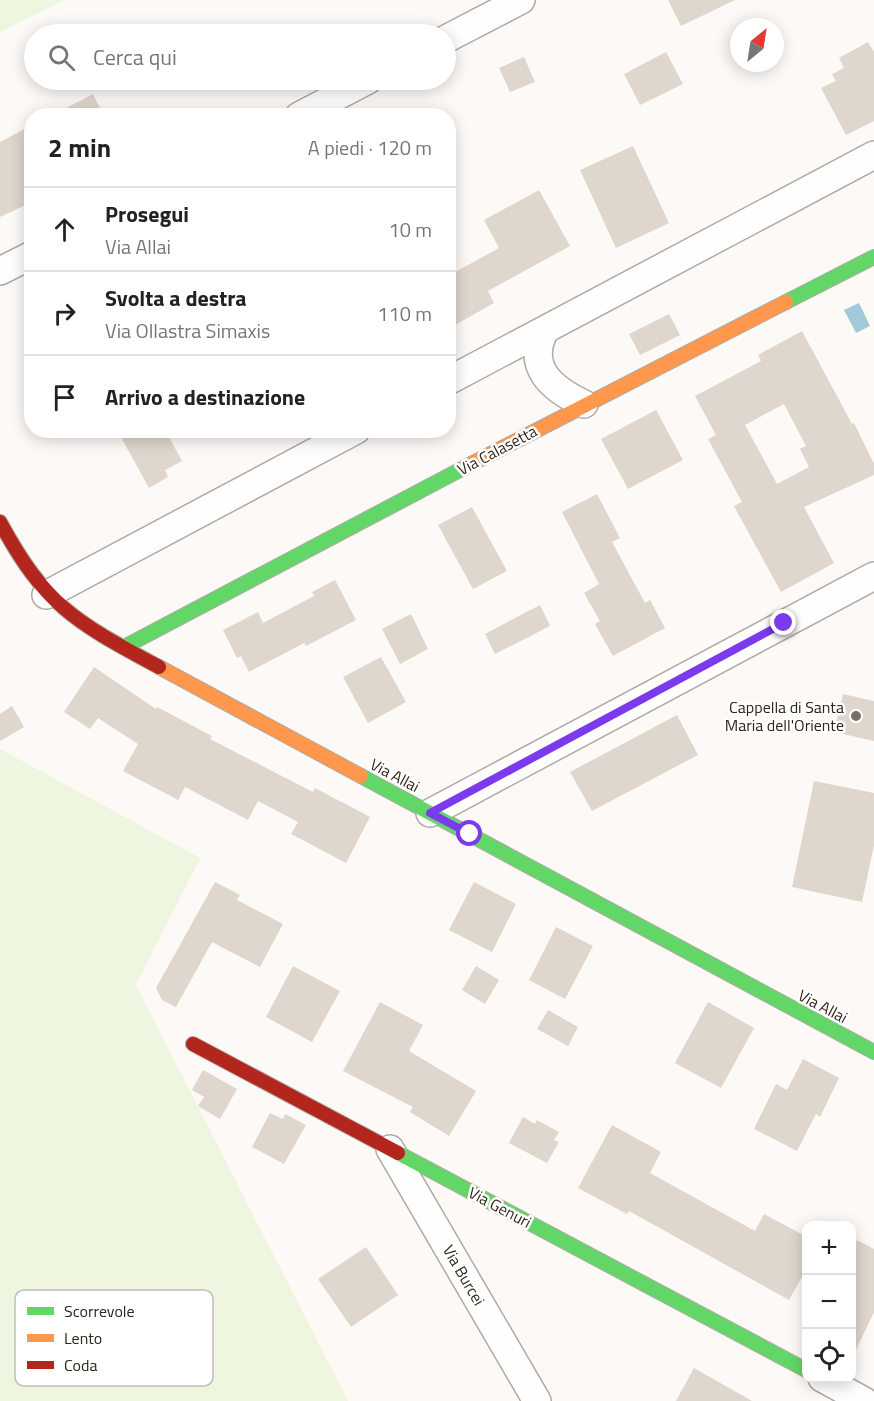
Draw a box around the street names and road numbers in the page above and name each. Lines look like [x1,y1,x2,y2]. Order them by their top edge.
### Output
street label: Via Calasetta [453,419,541,481]
street label: Via Allai [366,752,424,798]
street label: Via Allai [794,983,852,1029]
street label: Via Genuri [464,1180,536,1234]
street label: Via Burcei [437,1240,491,1310]

